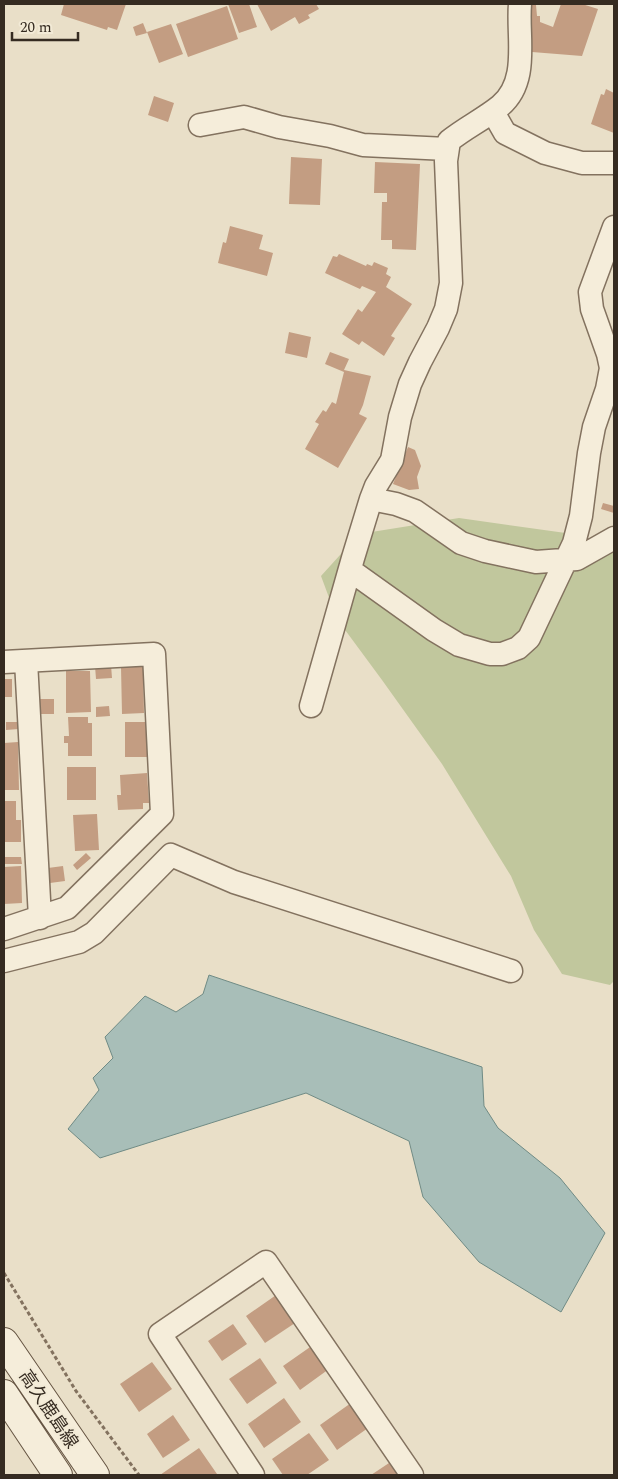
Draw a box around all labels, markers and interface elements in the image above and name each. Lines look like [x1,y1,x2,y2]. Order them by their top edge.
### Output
scale bar [12,10,79,42]
text: 20 m [20,16,52,39]
street label: 高久鹿島線 [12,1364,85,1454]

